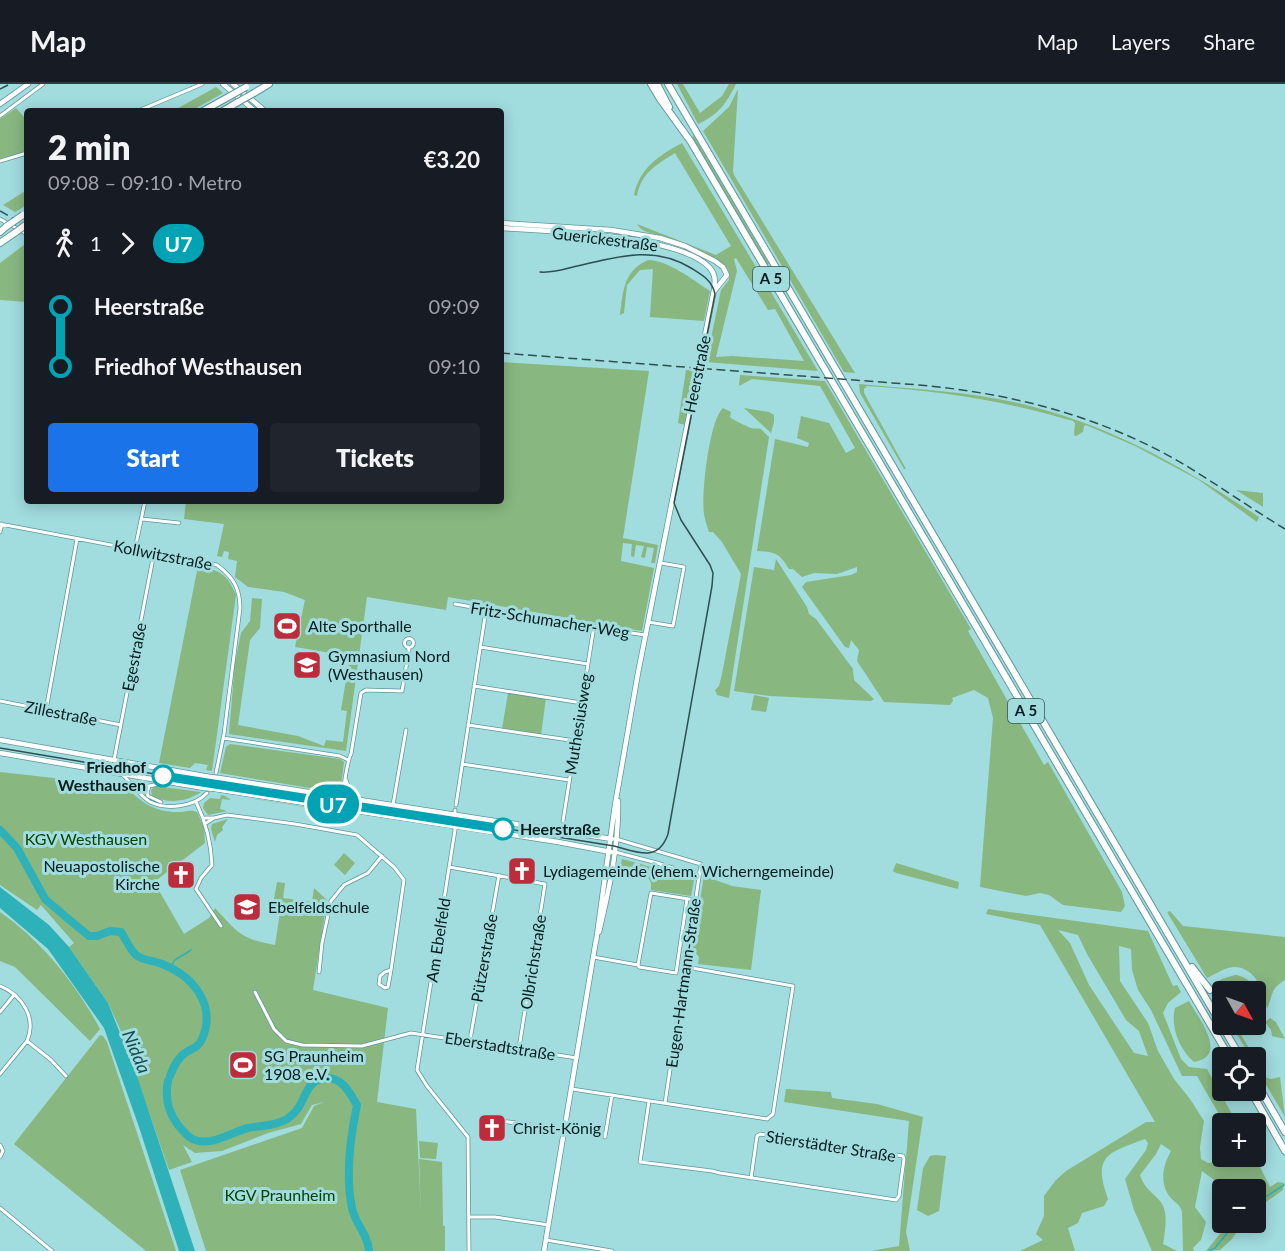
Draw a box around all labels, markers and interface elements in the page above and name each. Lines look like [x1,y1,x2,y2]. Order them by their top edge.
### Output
text: Map [30,24,86,58]
text: Map [1037,29,1078,54]
text: Layers [1111,29,1170,54]
text: Share [1203,29,1255,54]
text: 2 min [48,127,130,167]
text: €3.20 [424,146,480,173]
text: 09:08 – 09:10 · Metro [48,170,242,194]
street label: Guerickestraße [551,223,659,254]
icon: walk [48,227,81,260]
icon: forward [111,227,144,260]
text: 1 [90,231,102,255]
text: U7 [165,231,192,256]
road number: A 5 [753,267,789,291]
text: Heerstraße [94,293,204,320]
text: 09:09 [429,294,480,318]
street label: Heerstraße [679,333,714,414]
text: Friedhof Westhausen [94,353,302,380]
text: 09:10 [429,354,480,378]
button: Start [48,423,258,492]
button: Tickets [270,423,480,492]
street label: Kollwitzstraße [112,536,214,573]
street label: Fritz-Schumacher-Weg [469,598,631,641]
sports icon: Alte Sporthalle [271,610,303,642]
place label: Alte Sporthalle [308,616,412,635]
street label: Egestraße [118,621,149,693]
place label: Gymnasium Nord (Westhausen) [328,646,450,683]
school or university icon: Gymnasium Nord (Westhausen) [291,649,323,681]
street label: Muthesiusweg [560,672,595,776]
street label: Zillestraße [23,696,99,729]
road number: A 5 [1008,699,1044,723]
place label: Friedhof Westhausen [58,757,146,794]
marker: Friedhof Westhausen [152,765,174,787]
line badge: U7 [306,784,360,824]
text: U7 [319,792,347,817]
marker: Heerstraße [492,818,514,840]
place label: Heerstraße [520,819,601,838]
park label: KGV Westhausen [25,829,147,848]
church icon: Lydiagemeinde (ehem. Wicherngemeinde) [506,855,538,887]
place label: Neuapostolische Kirche [43,856,160,893]
church icon: Neuapostolische Kirche [165,859,197,891]
place label: Lydiagemeinde (ehem. Wicherngemeinde) [543,861,834,880]
school or university icon: Ebelfeldschule [231,891,263,923]
street label: Am Ebelfeld [421,896,454,983]
place label: Ebelfeldschule [268,897,370,916]
street label: Eugen-Hartmann-Straße [661,897,704,1069]
street label: Pützerstraße [466,912,501,1004]
street label: Olbrichstraße [516,913,549,1011]
north arrow [1212,981,1266,1035]
map controls [1212,981,1266,1233]
water label: Nidda [118,1027,156,1077]
street label: Eberstadtstraße [443,1027,557,1064]
place label: SG Praunheim 1908 e.V. [264,1046,364,1083]
button: locate [1212,1047,1266,1101]
sports icon: SG Praunheim 1908 e.V. [227,1049,259,1081]
church icon: Christ-König [476,1112,508,1144]
button: + [1212,1113,1266,1167]
place label: Christ-König [513,1118,601,1137]
street label: Stierstädter Straße [765,1126,897,1165]
button: − [1212,1179,1266,1233]
park label: KGV Praunheim [224,1185,336,1204]

